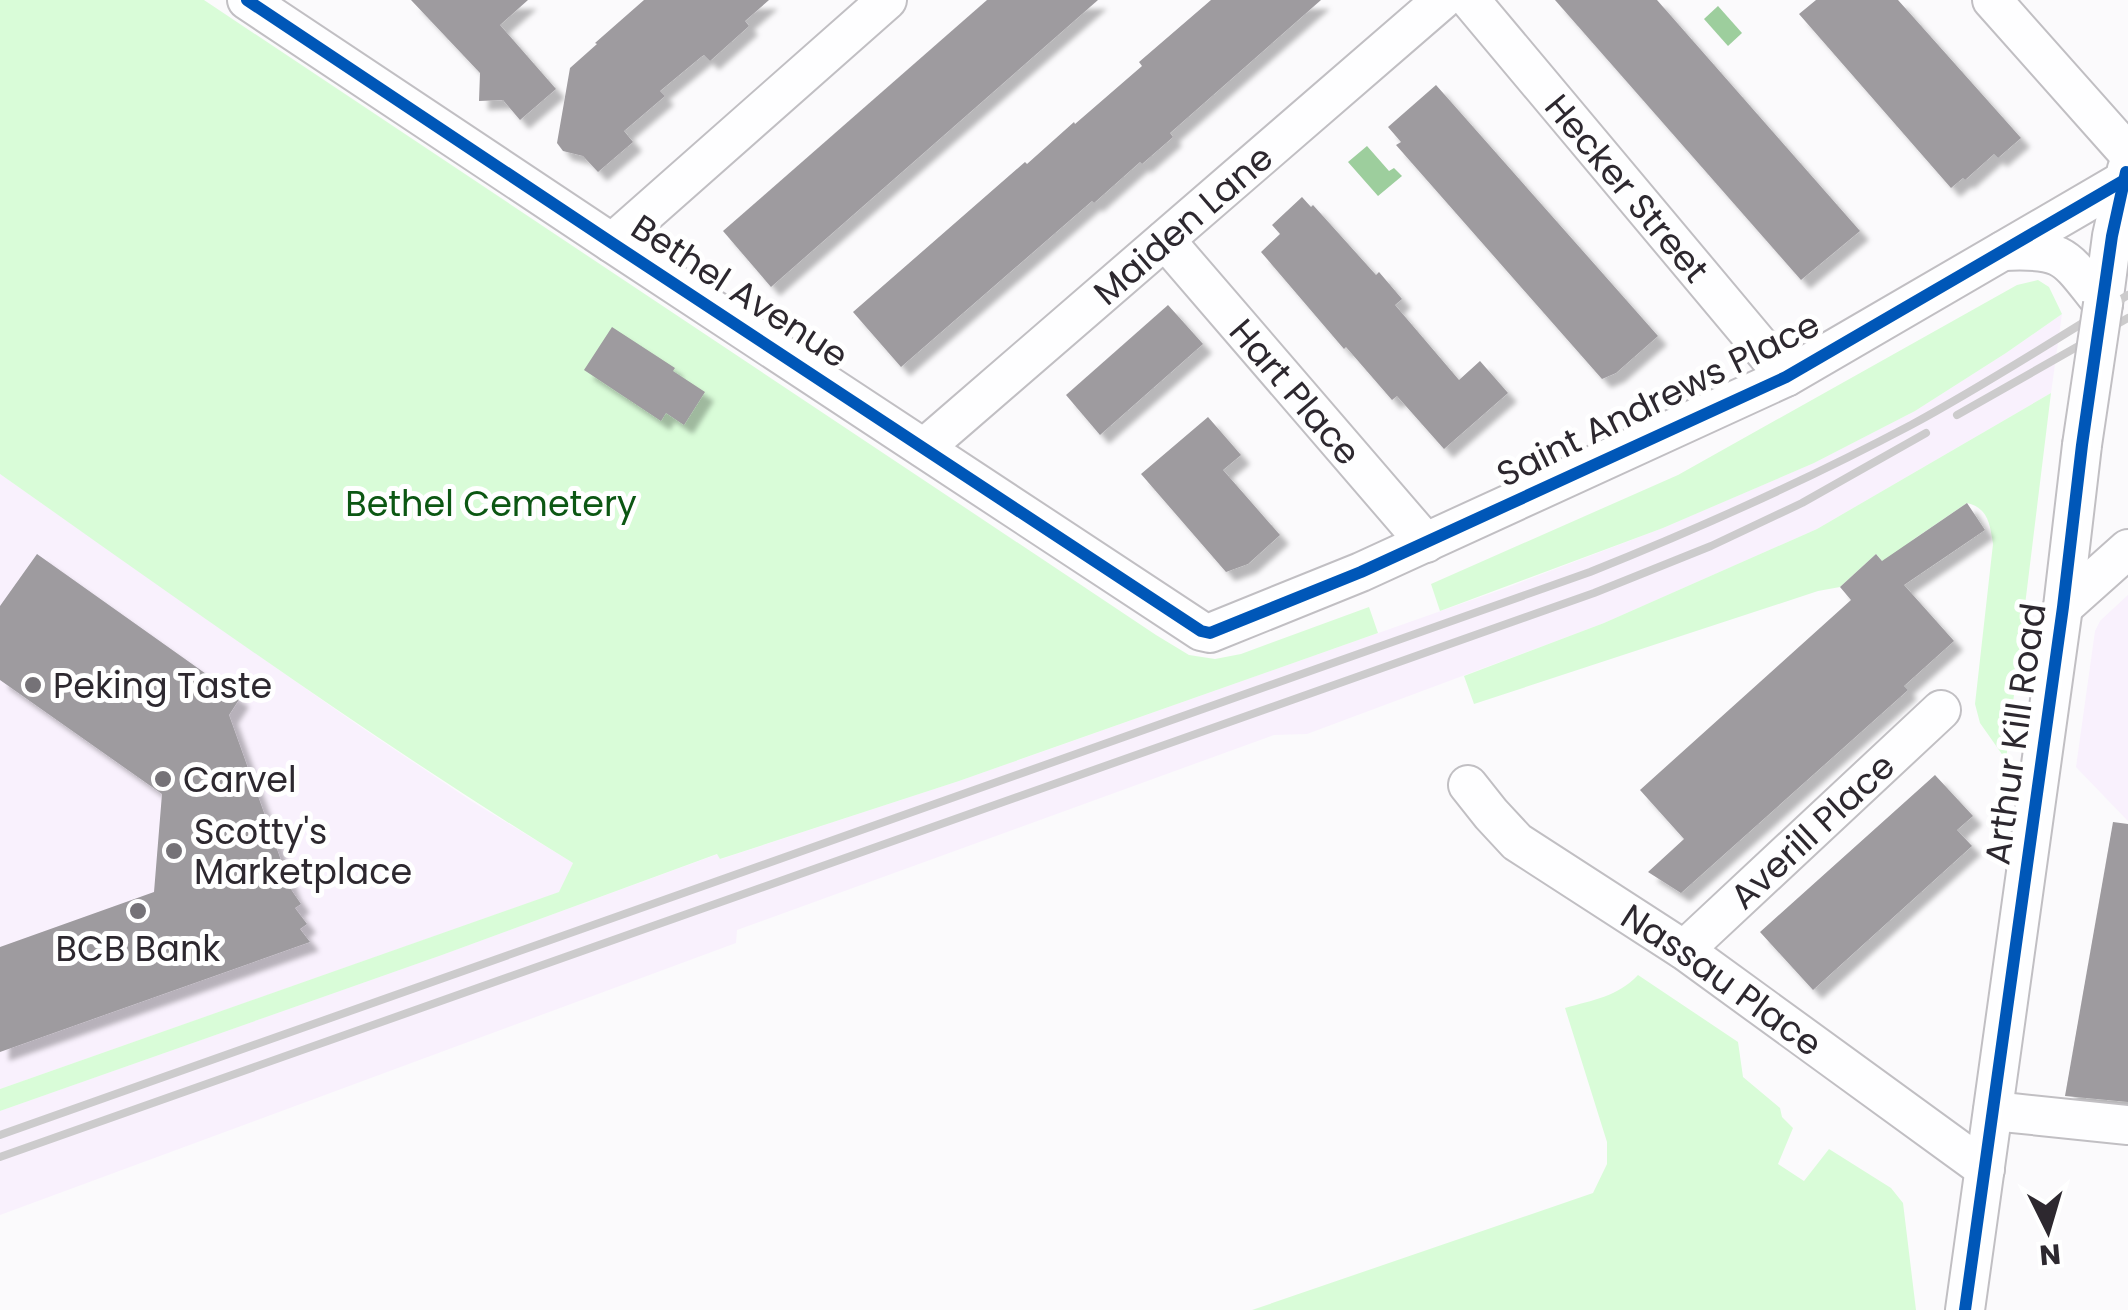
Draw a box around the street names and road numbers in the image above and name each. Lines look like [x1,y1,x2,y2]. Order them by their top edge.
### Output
street label: Hecker Street [1534,83,1721,292]
street label: Maiden Lane [1083,133,1283,316]
street label: Bethel Avenue [622,203,858,379]
street label: Saint Andrews Place [1488,299,1828,499]
street label: Hart Place [1219,308,1372,475]
street label: Arthur Kill Road [1972,600,2058,868]
street label: Averill Place [1719,741,1905,920]
street label: Nassau Place [1612,891,1832,1067]

